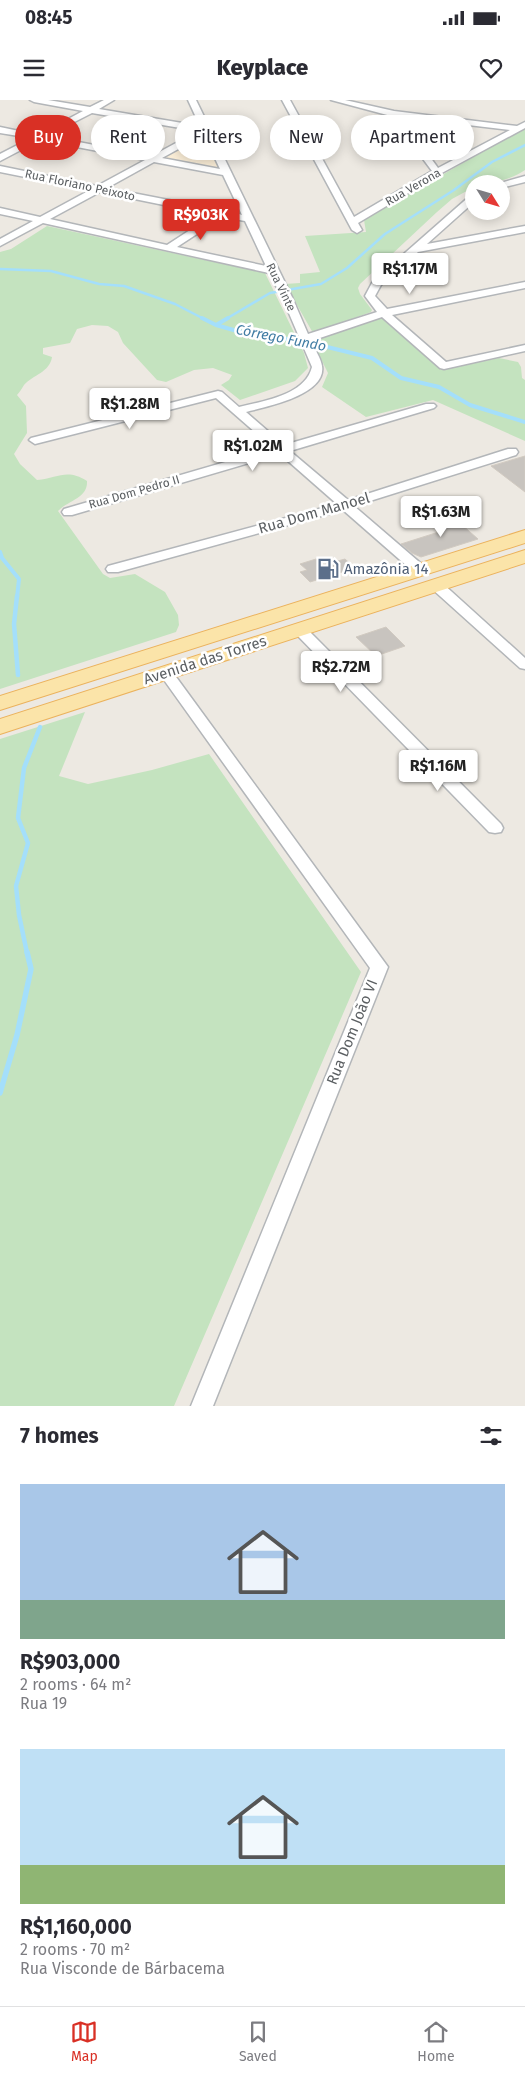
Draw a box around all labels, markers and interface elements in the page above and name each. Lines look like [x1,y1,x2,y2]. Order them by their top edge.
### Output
text: 08:45 [25,6,72,29]
icon: menu [20,54,48,82]
text: Keyplace [217,54,308,81]
icon: heart [477,54,505,82]
chip: Buy [15,115,81,160]
chip: Rent [91,115,165,160]
chip: Filters [175,115,260,160]
chip: New [270,115,341,160]
chip: Apartment [351,115,474,160]
street label: Rua Floriano Peixoto [24,166,136,204]
street label: Rua Verona [383,166,443,208]
north arrow [465,175,510,220]
map controls [465,175,510,220]
pin: R$903K [160,198,242,241]
text: R$903K [174,205,228,224]
pin: R$1.17M [364,252,456,295]
text: R$1.17M [382,259,438,278]
street label: Rua Vinte [263,261,299,313]
water label: Córrego Fundo [234,321,328,355]
pin: R$1.28M [84,388,176,430]
text: R$1.28M [100,394,160,413]
pin: R$1.02M [207,430,299,472]
text: R$1.02M [223,436,283,455]
street label: Rua Dom Pedro II [87,472,181,512]
street label: Rua Dom Manoel [256,488,372,538]
pin: R$1.63M [395,496,487,538]
text: R$1.63M [412,502,470,521]
fuel station icon: Amazônia 14 [315,556,341,582]
place label: Amazônia 14 [344,560,428,578]
street label: Avenida das Torres [141,632,269,688]
pin: R$2.72M [295,650,387,693]
text: R$2.72M [312,657,370,676]
pin: R$1.16M [392,750,484,792]
text: R$1.16M [410,756,466,775]
street label: Rua Dom João VI [323,977,381,1087]
icon: filters [477,1422,505,1450]
text: 7 homes [20,1423,99,1449]
icon: home [218,1517,308,1607]
text: R$903,000 [20,1649,120,1675]
text: 2 rooms · 64 m² [20,1675,131,1694]
text: Rua 19 [20,1694,67,1713]
icon: home [218,1782,308,1872]
text: R$1,160,000 [20,1914,132,1940]
text: 2 rooms · 70 m² [20,1940,130,1959]
text: Rua Visconde de Bárbacema [20,1959,225,1978]
tab: Map [70,2018,98,2065]
tab: Saved [239,2018,277,2065]
tab: Home [417,2018,455,2065]

